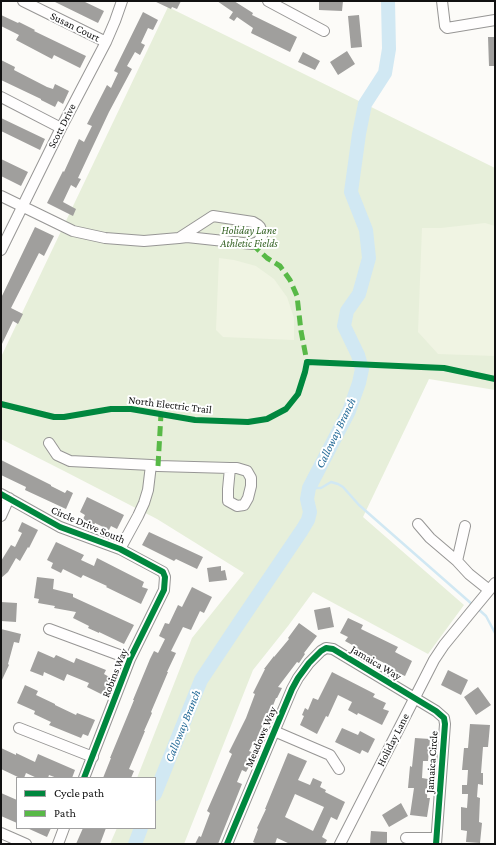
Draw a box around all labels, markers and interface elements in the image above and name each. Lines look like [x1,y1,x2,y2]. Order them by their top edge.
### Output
street label: Susan Court [48,9,102,45]
street label: Scott Drive [45,101,79,151]
park label: Holiday Lane Athletic Fields [220,224,278,250]
street label: North Electric Trail [128,393,212,417]
water label: Calloway Branch [313,396,359,470]
street label: Circle Drive South [49,503,127,547]
street label: Jamaica Way [348,643,404,683]
street label: Robins Way [99,646,131,700]
water label: Calloway Branch [162,688,204,764]
street label: Meadows Way [242,705,280,769]
street label: Holiday Lane [374,711,412,769]
street label: Jamaica Circle [423,731,441,793]
legend [16,777,156,829]
text: Cycle path [54,786,104,800]
text: Path [54,806,76,820]

